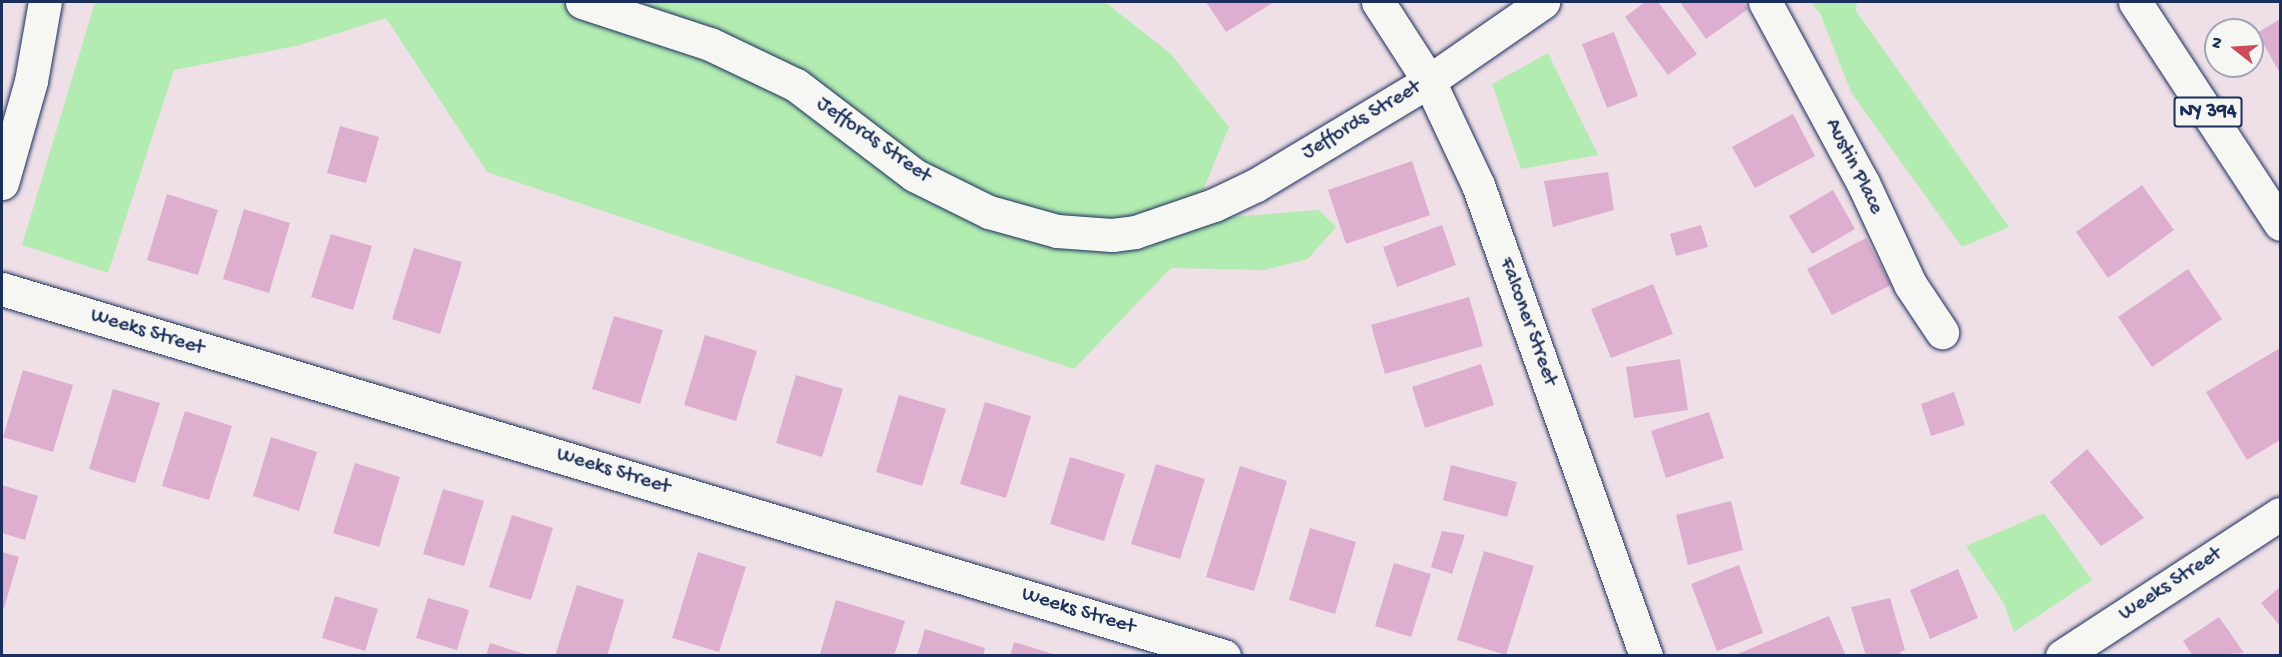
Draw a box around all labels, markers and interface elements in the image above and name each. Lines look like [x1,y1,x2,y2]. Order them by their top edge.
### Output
north arrow [2204,18,2264,78]
text: N [2208,35,2229,51]
street label: Jeffords Street [1298,76,1426,166]
street label: Jeffords Street [811,92,935,190]
road number: NY 394 [2174,95,2242,129]
street label: Austin Place [1818,115,1888,219]
street label: Falconer Street [1492,255,1562,389]
street label: Weeks Street [87,304,207,362]
street label: Weeks Street [553,443,673,501]
street label: Weeks Street [2115,542,2227,628]
street label: Weeks Street [1018,583,1138,641]

